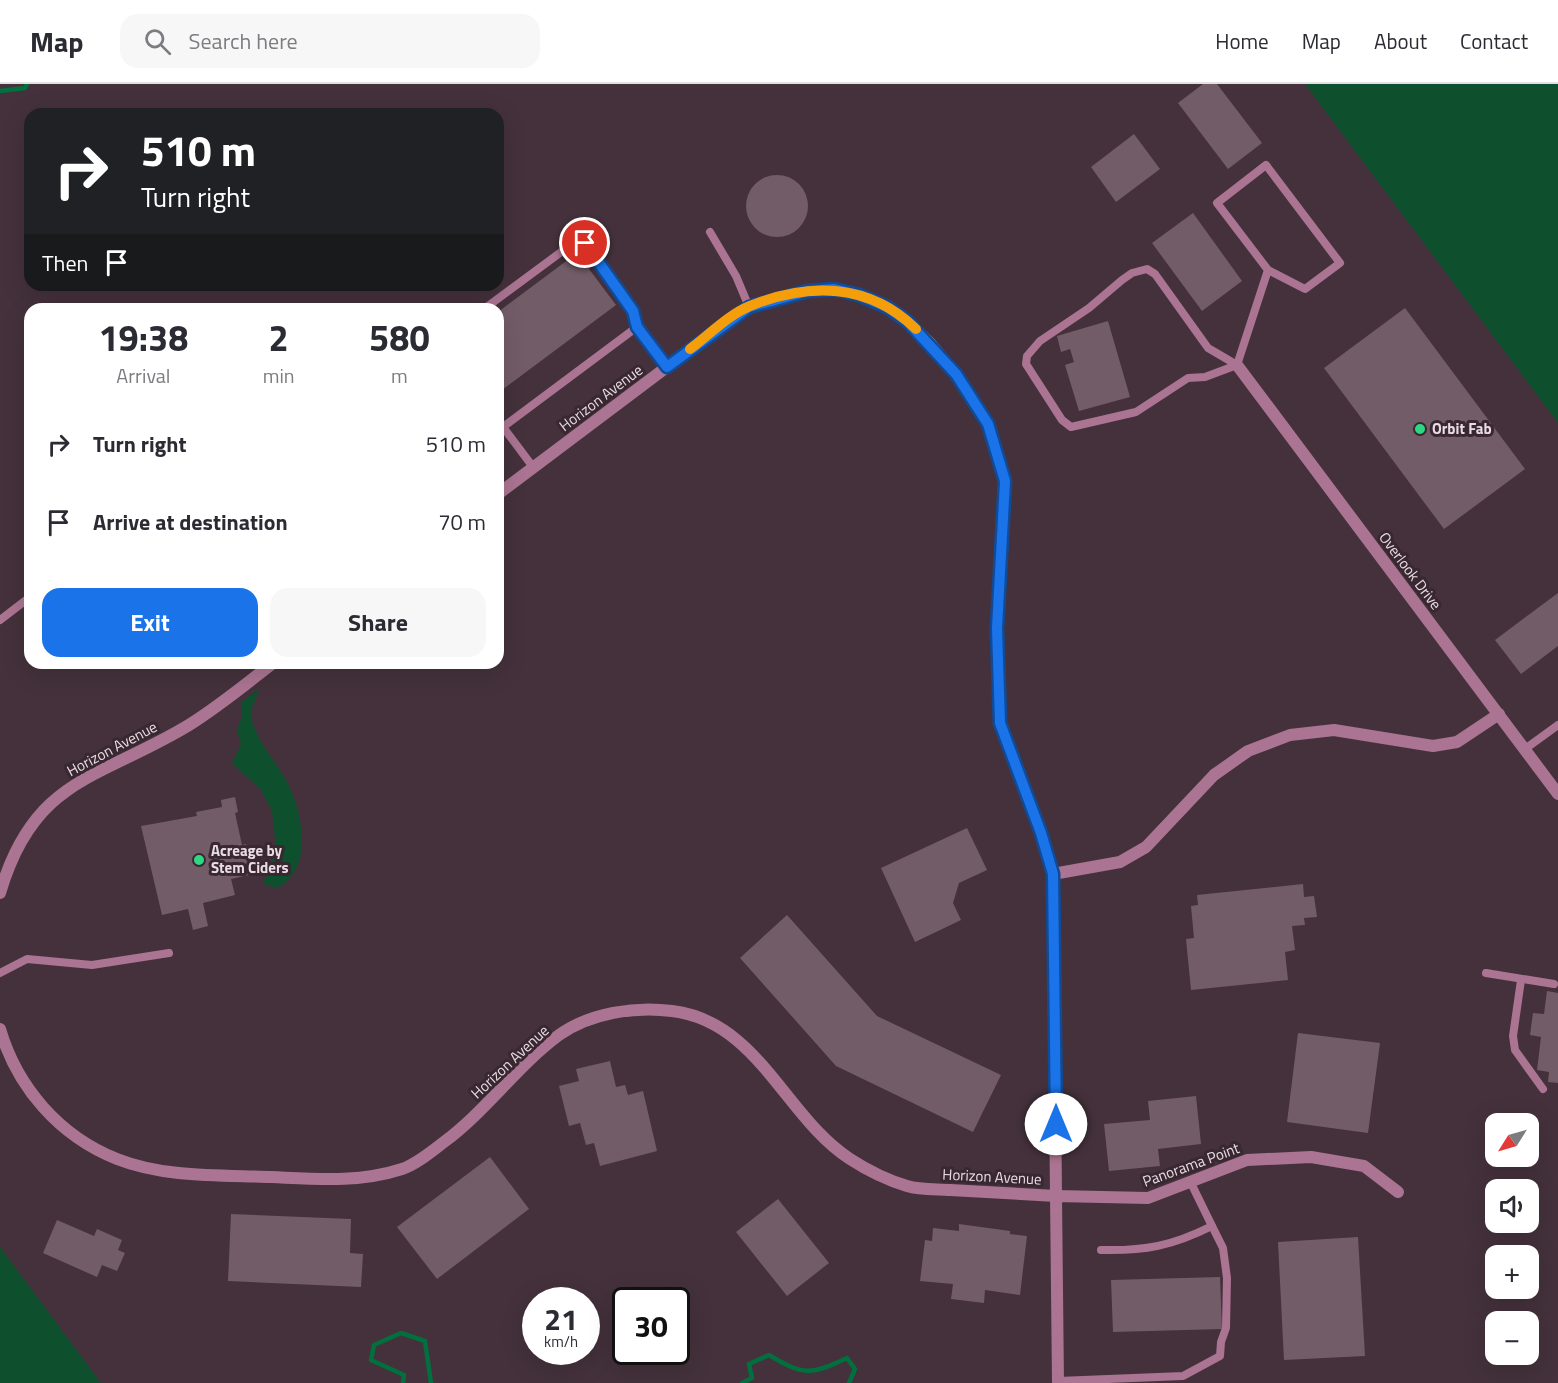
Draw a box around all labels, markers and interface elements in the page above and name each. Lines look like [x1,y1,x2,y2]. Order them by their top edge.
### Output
search box [120,14,540,68]
text: Map [30,20,84,63]
text: Search here [189,24,298,58]
icon: search [141,25,174,58]
text: Home [1215,25,1269,57]
text: Map [1302,25,1341,57]
text: About [1374,25,1427,57]
text: Contact [1460,25,1528,57]
text: 510 m [141,118,256,182]
icon: right [42,132,120,210]
text: Turn right [141,176,250,217]
pin [559,217,610,268]
icon: arrive [568,226,601,259]
text: Then [42,246,88,280]
icon: arrive [100,246,133,279]
text: 19:38 [98,310,188,365]
text: 2 [269,310,289,365]
text: 580 [369,310,430,365]
street label: Horizon Avenue [554,358,647,437]
text: Arrival [116,360,171,391]
text: min [263,360,295,391]
text: m [391,360,408,391]
place label: Orbit Fab [1432,417,1492,440]
marker: Orbit Fab [1413,422,1427,436]
text: Turn right [93,427,187,461]
text: 510 m [426,427,486,461]
icon: right [42,428,75,461]
text: Arrive at destination [93,505,288,539]
text: 70 m [438,505,486,539]
icon: arrive [42,506,75,539]
street label: Overlook Drive [1373,527,1447,614]
button: Exit [42,588,258,657]
button: Share [270,588,486,657]
street label: Horizon Avenue [62,715,161,782]
place label: Acreage by Stem Ciders [211,839,289,879]
marker: Acreage by Stem Ciders [192,853,206,867]
street label: Horizon Avenue [465,1019,554,1104]
position arrow [1024,1092,1088,1156]
north arrow [1485,1113,1539,1167]
map controls [1485,1113,1539,1365]
street label: Panorama Point [1139,1136,1243,1193]
street label: Horizon Avenue [942,1162,1042,1191]
button: sound [1485,1179,1539,1233]
button: + [1485,1245,1539,1299]
speed limit sign: 30 [612,1287,690,1365]
text: 21 [544,1296,578,1342]
button: − [1485,1311,1539,1365]
text: km/h [544,1330,578,1353]

